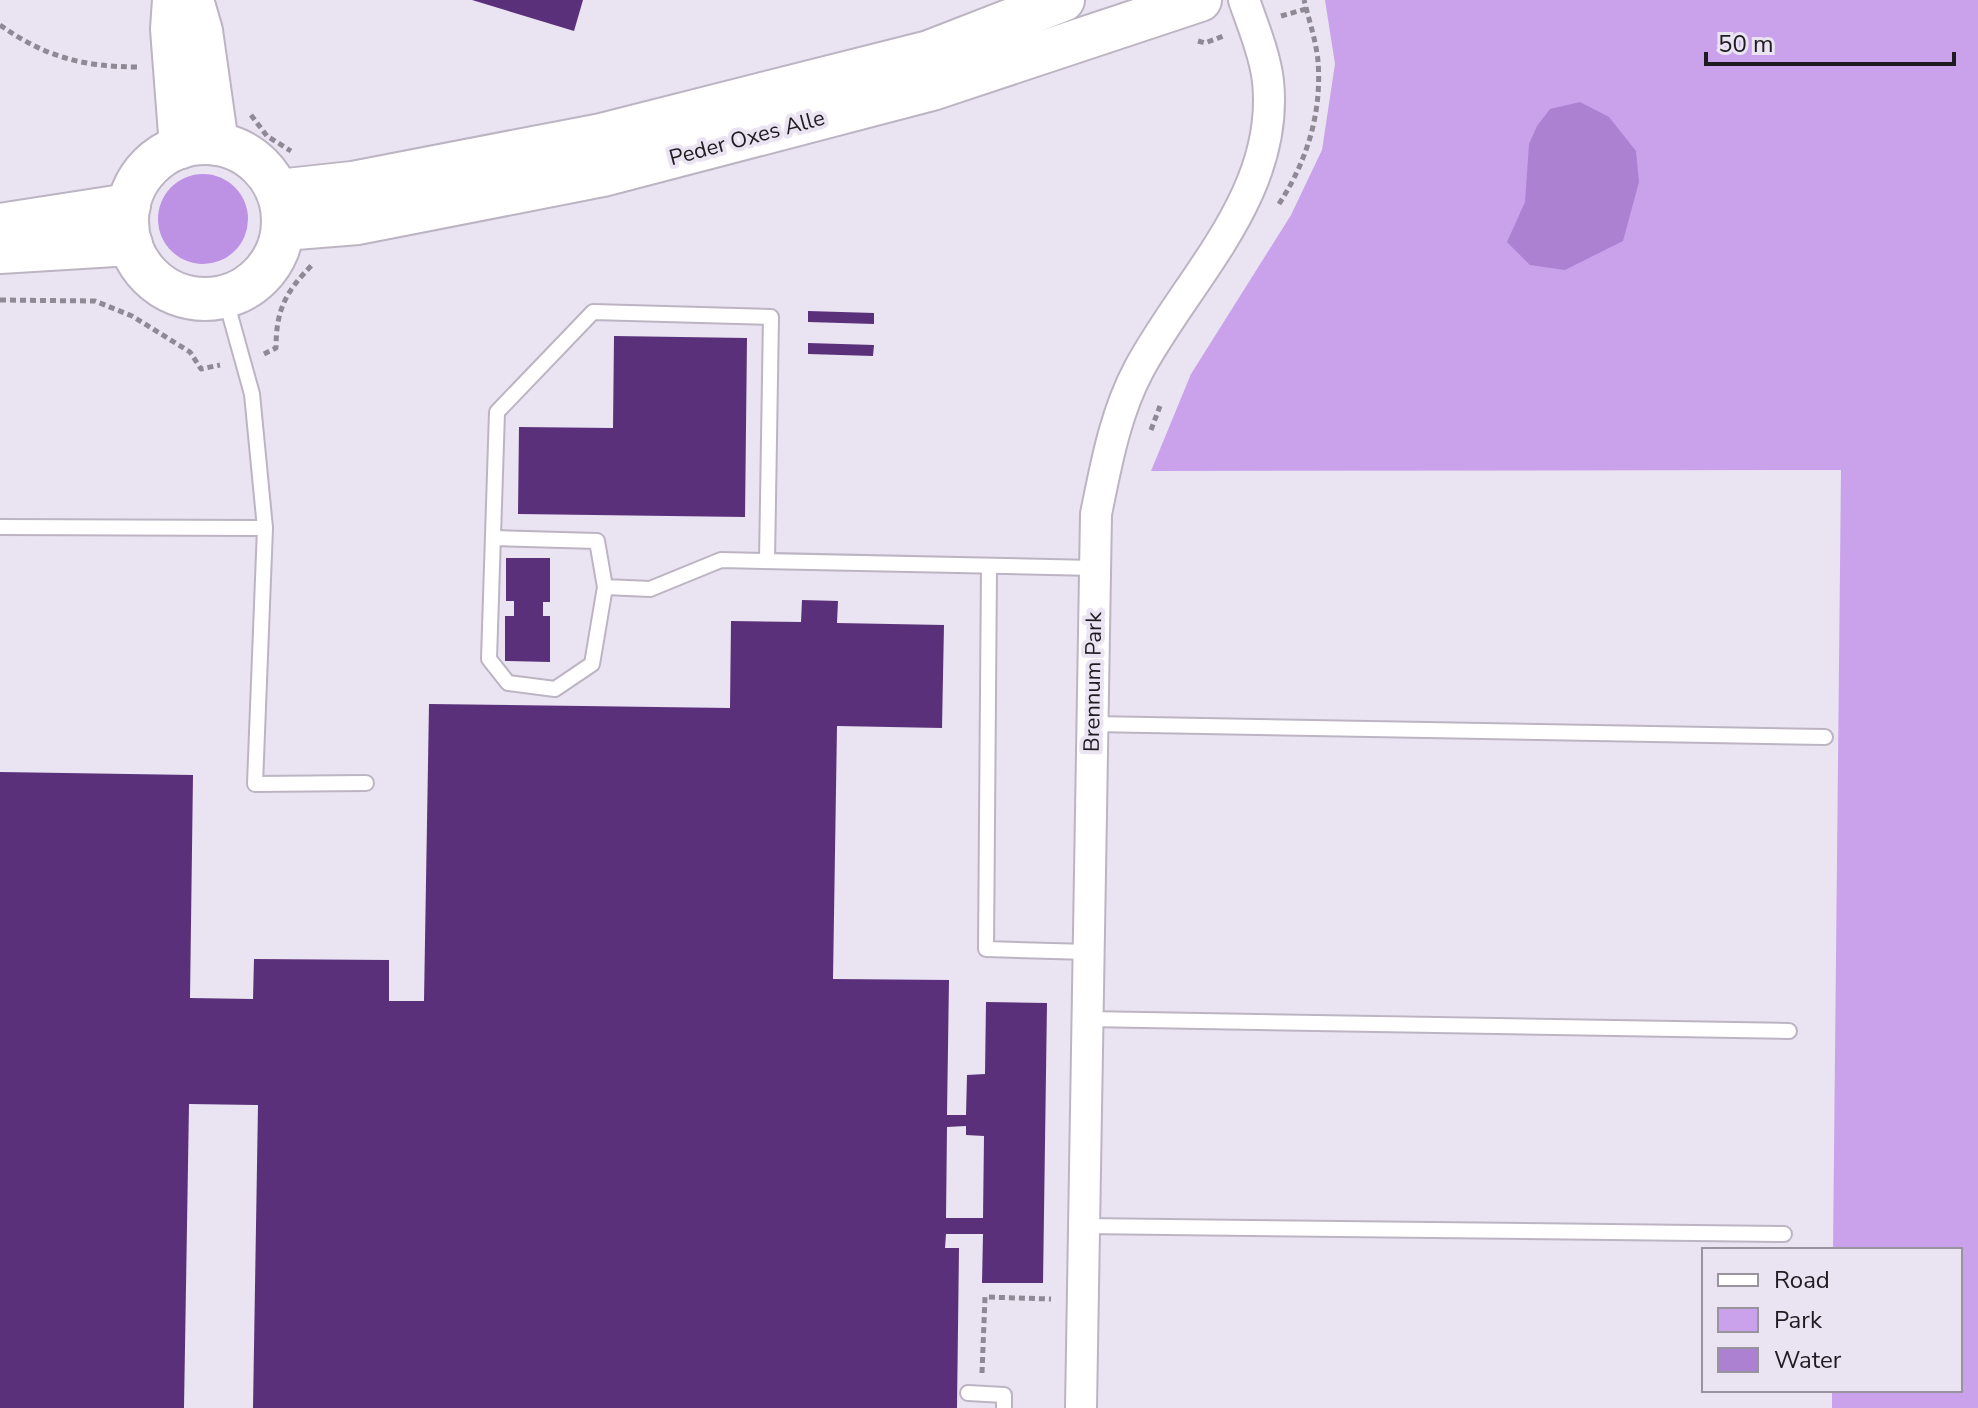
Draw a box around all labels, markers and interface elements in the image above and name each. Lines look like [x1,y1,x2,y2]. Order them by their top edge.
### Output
scale bar [1706,16,1954,66]
text: 50 m [1718,28,1774,60]
street label: Peder Oxes Alle [666,103,828,173]
street label: Brennum Park [1077,611,1109,752]
legend [1702,1248,1962,1392]
text: Road [1774,1264,1830,1296]
text: Park [1774,1304,1823,1336]
text: Water [1774,1344,1842,1376]

